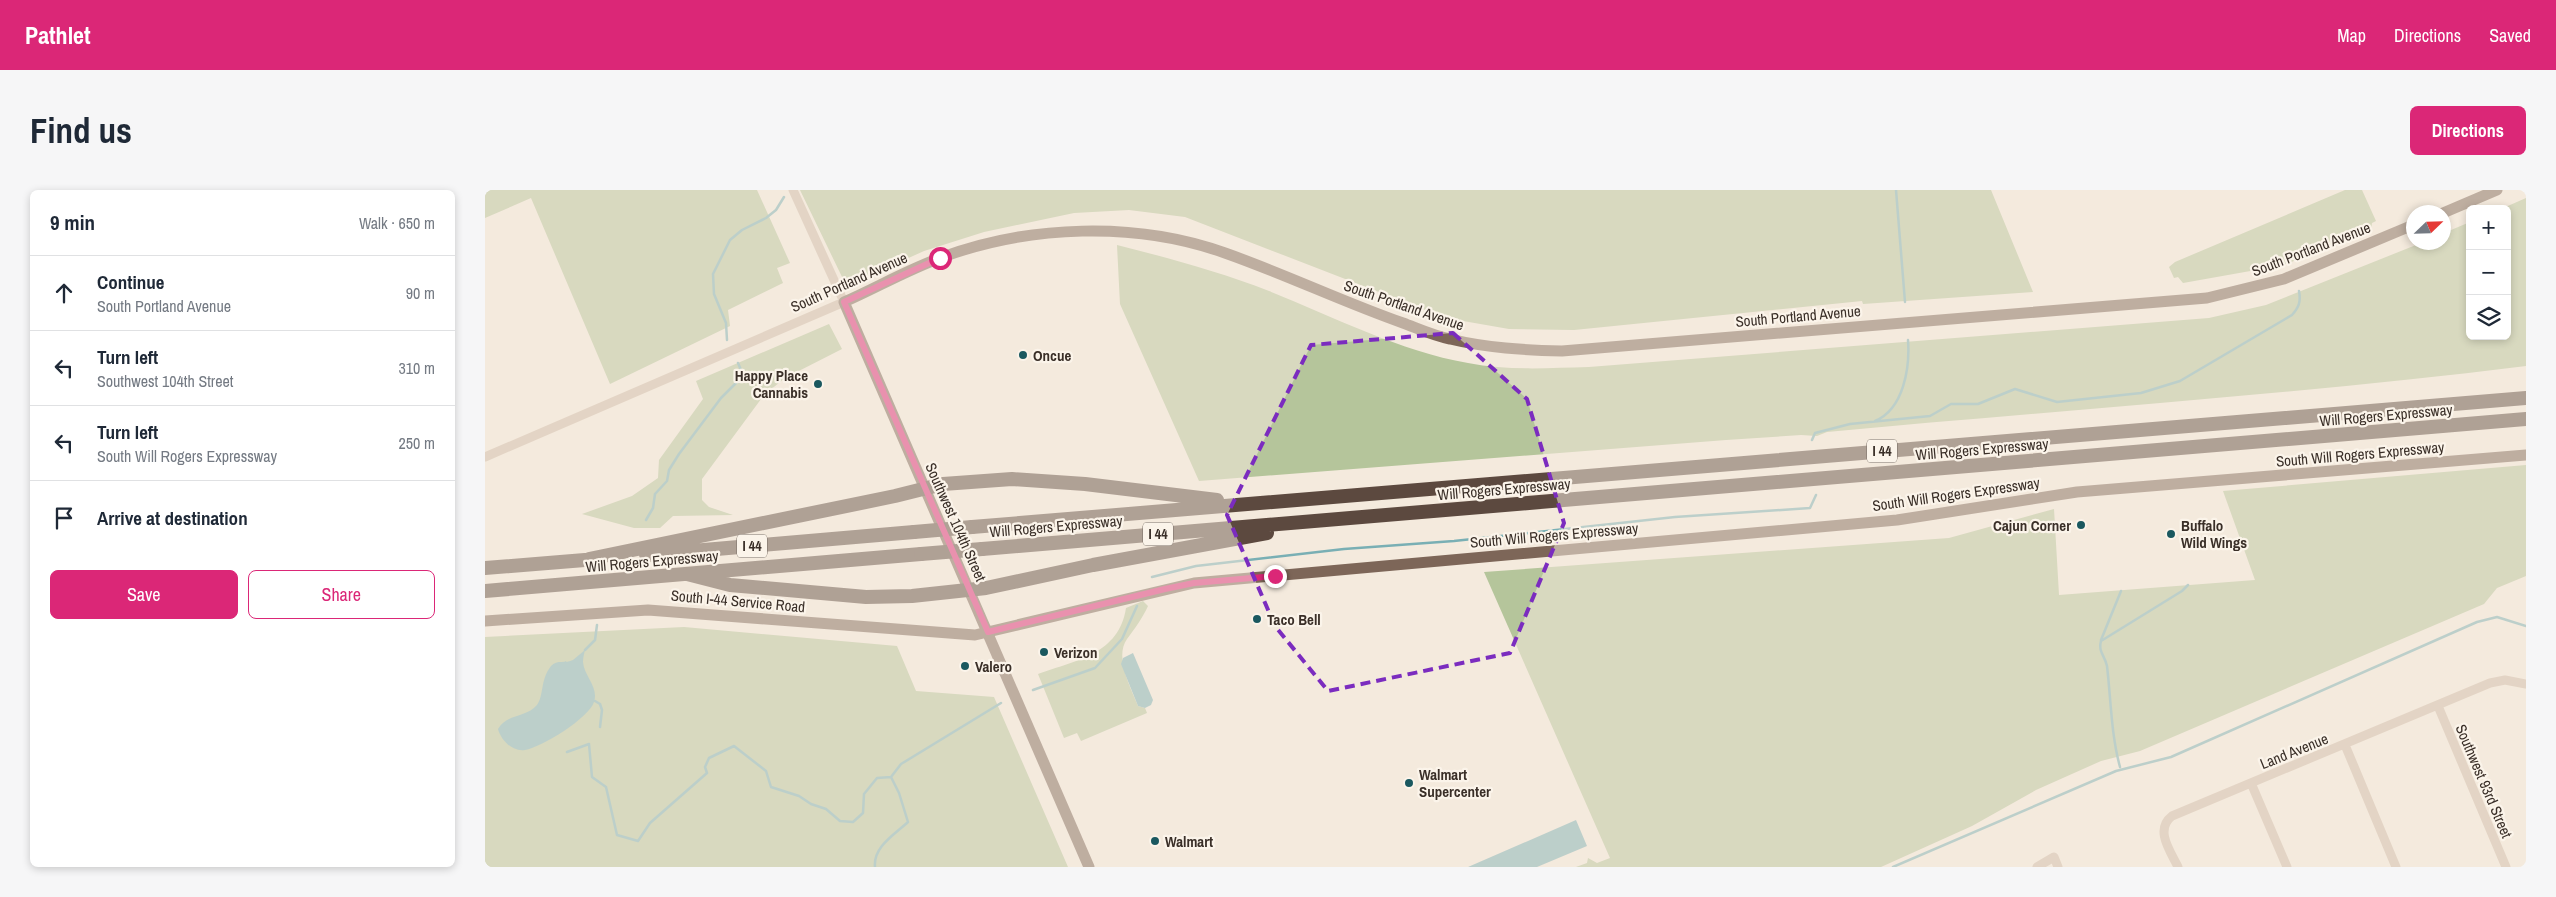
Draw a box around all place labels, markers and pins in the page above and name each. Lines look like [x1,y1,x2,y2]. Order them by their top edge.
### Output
place label: Oncue [1033,345,1071,366]
marker: Oncue [1017,349,1029,361]
place label: Happy Place Cannabis [735,365,808,403]
marker: Happy Place Cannabis [812,378,824,390]
place label: Cajun Corner [1993,515,2071,536]
place label: Buffalo Wild Wings [2181,515,2247,553]
marker: Cajun Corner [2075,519,2087,531]
marker: Buffalo Wild Wings [2165,528,2177,540]
place label: Taco Bell [1267,609,1321,630]
marker: Taco Bell [1251,613,1263,625]
place label: Verizon [1054,642,1098,663]
marker: Verizon [1038,646,1050,658]
place label: Valero [975,656,1012,677]
marker: Valero [959,660,971,672]
place label: Walmart Supercenter [1419,764,1491,802]
marker: Walmart Supercenter [1403,777,1415,789]
place label: Walmart [1165,831,1213,852]
marker: Walmart [1149,835,1161,847]

